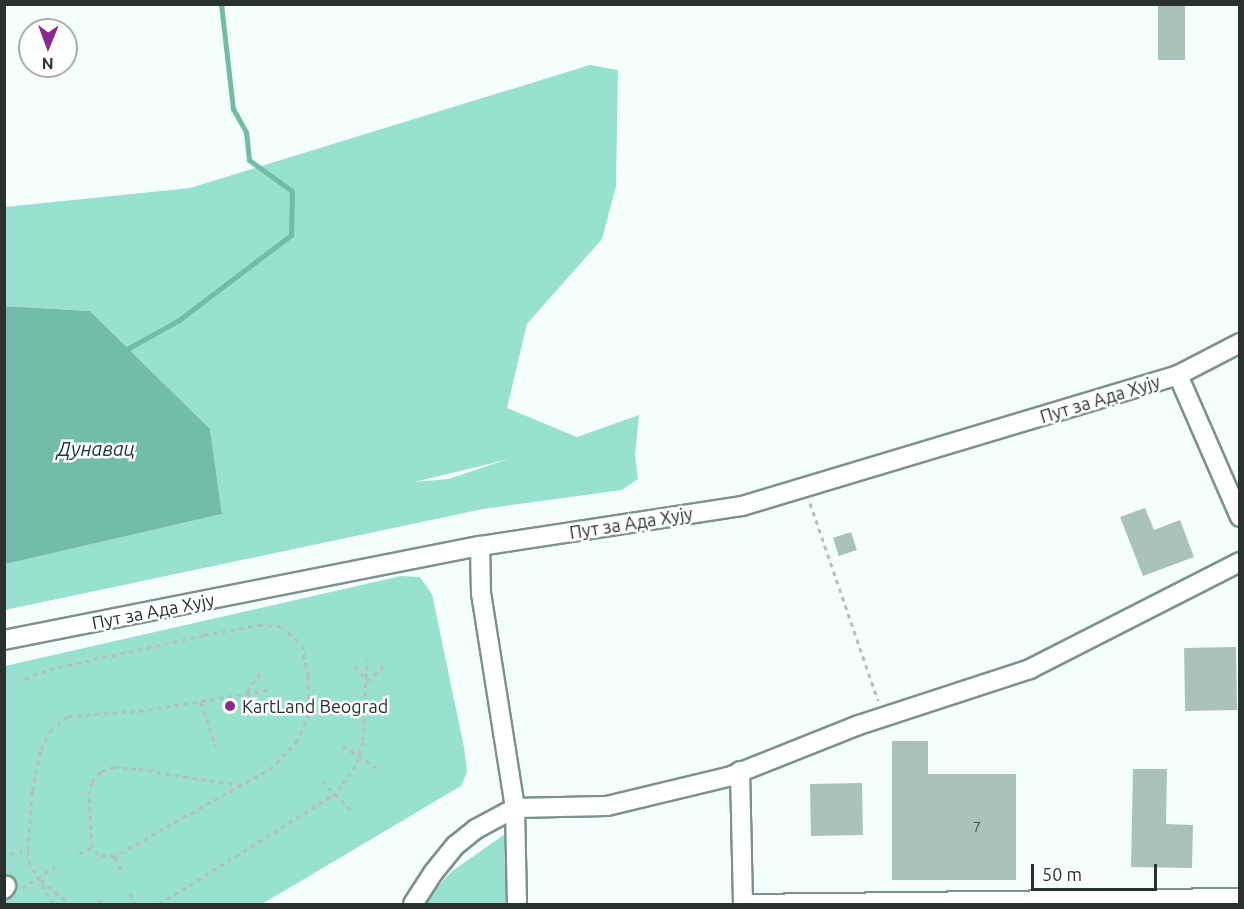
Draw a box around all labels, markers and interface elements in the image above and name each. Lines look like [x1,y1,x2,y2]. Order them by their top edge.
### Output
north arrow [18,18,78,78]
text: N [42,55,54,73]
street label: Пут за Ада Хују [1037,370,1163,428]
water label: Дунавац [57,436,135,460]
street label: Пут за Ада Хују [568,503,694,543]
street label: Пут за Ада Хују [90,589,216,633]
place label: KartLand Beograd [242,695,388,717]
marker: KartLand Beograd [223,699,237,713]
house number: 7 [973,818,981,836]
scale bar [1034,852,1160,890]
text: 50 m [1042,864,1082,884]

